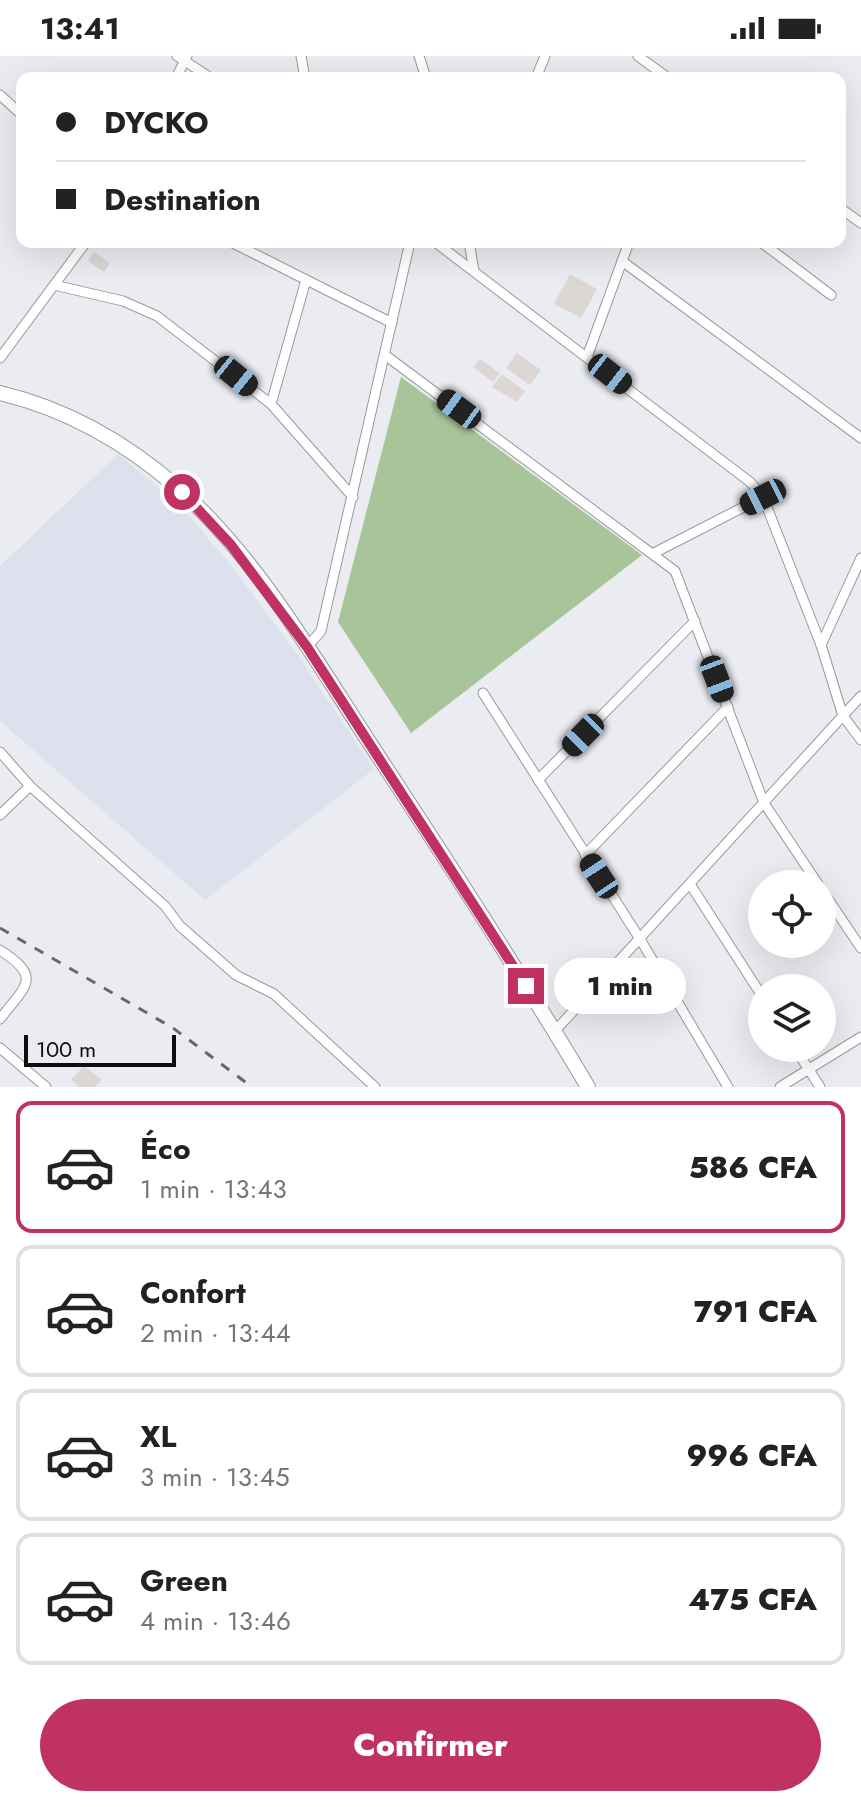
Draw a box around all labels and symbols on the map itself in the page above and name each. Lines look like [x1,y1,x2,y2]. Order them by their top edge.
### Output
car [584,350,636,398]
car [210,352,262,400]
car [433,385,485,433]
route start [164,474,200,510]
car [736,475,790,519]
car [697,652,737,706]
car [558,709,608,761]
car [576,849,622,903]
callout: 1 min [554,958,686,1014]
route end [508,968,544,1004]
scale bar [24,1031,176,1067]

